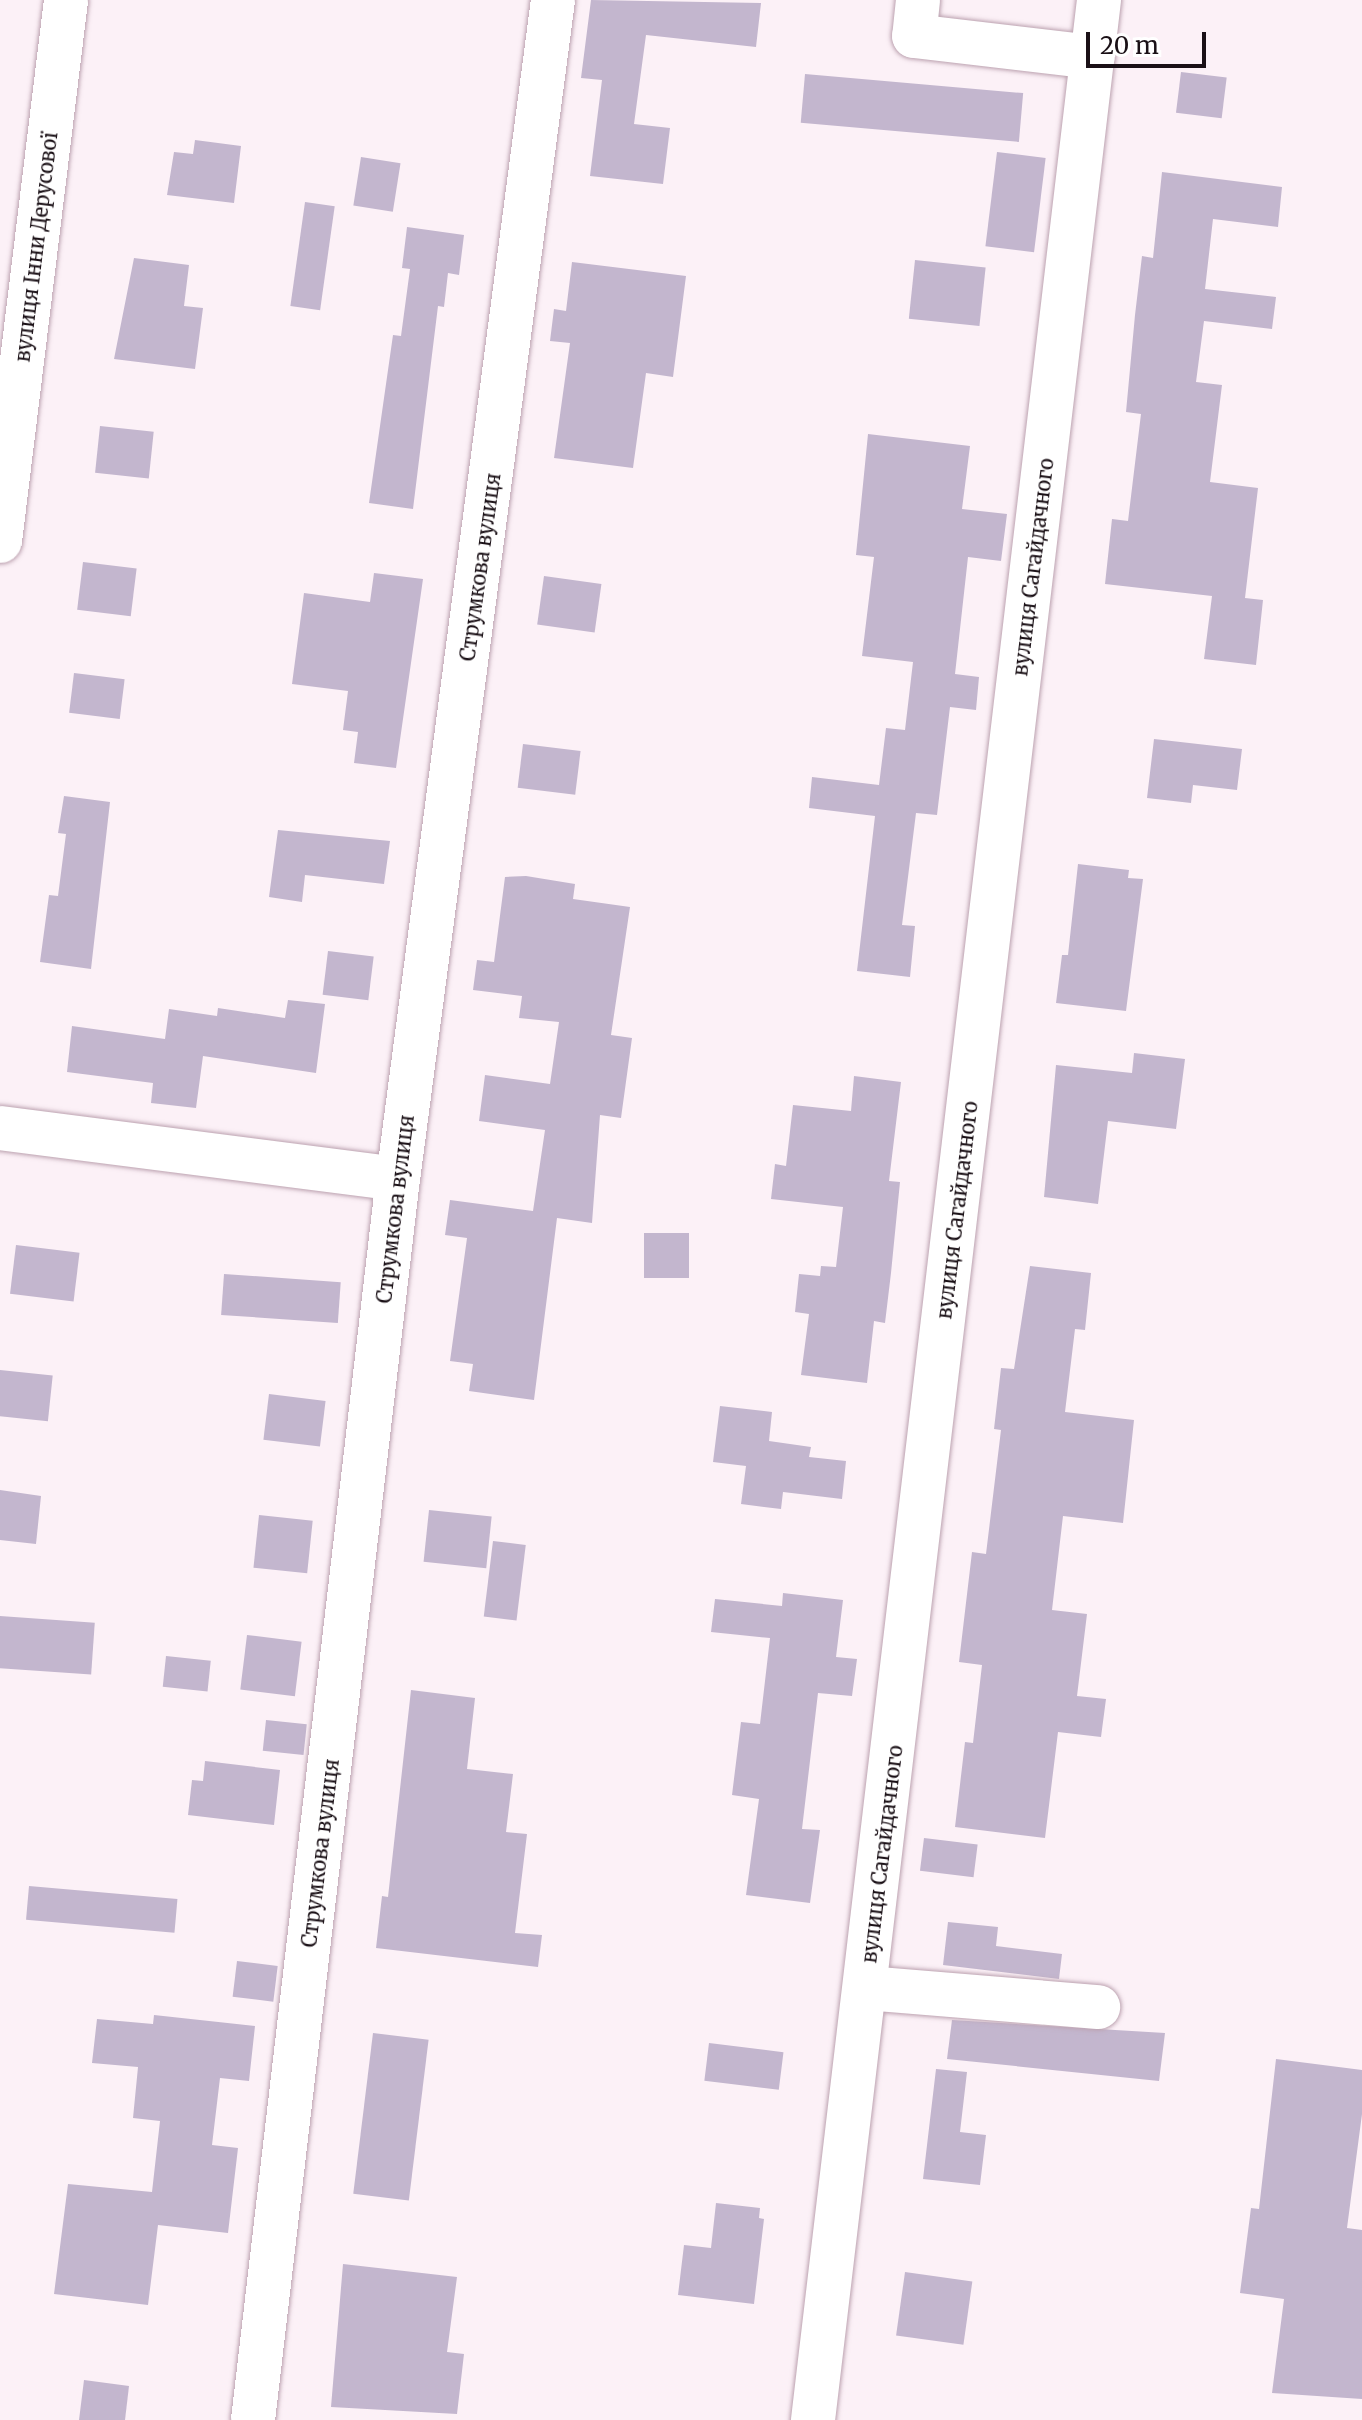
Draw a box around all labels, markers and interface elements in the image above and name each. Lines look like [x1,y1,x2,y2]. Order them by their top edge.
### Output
scale bar [1090,16,1210,66]
text: 20 m [1100,30,1159,61]
street label: вулиця Інни Дерусової [10,131,62,363]
street label: вулиця Сагайдачного [1008,457,1058,677]
street label: Струмкова вулиця [455,471,505,663]
street label: вулиця Сагайдачного [932,1100,982,1320]
street label: Струмкова вулиця [372,1113,418,1305]
street label: вулиця Сагайдачного [857,1744,907,1964]
street label: Струмкова вулиця [297,1757,343,1949]

